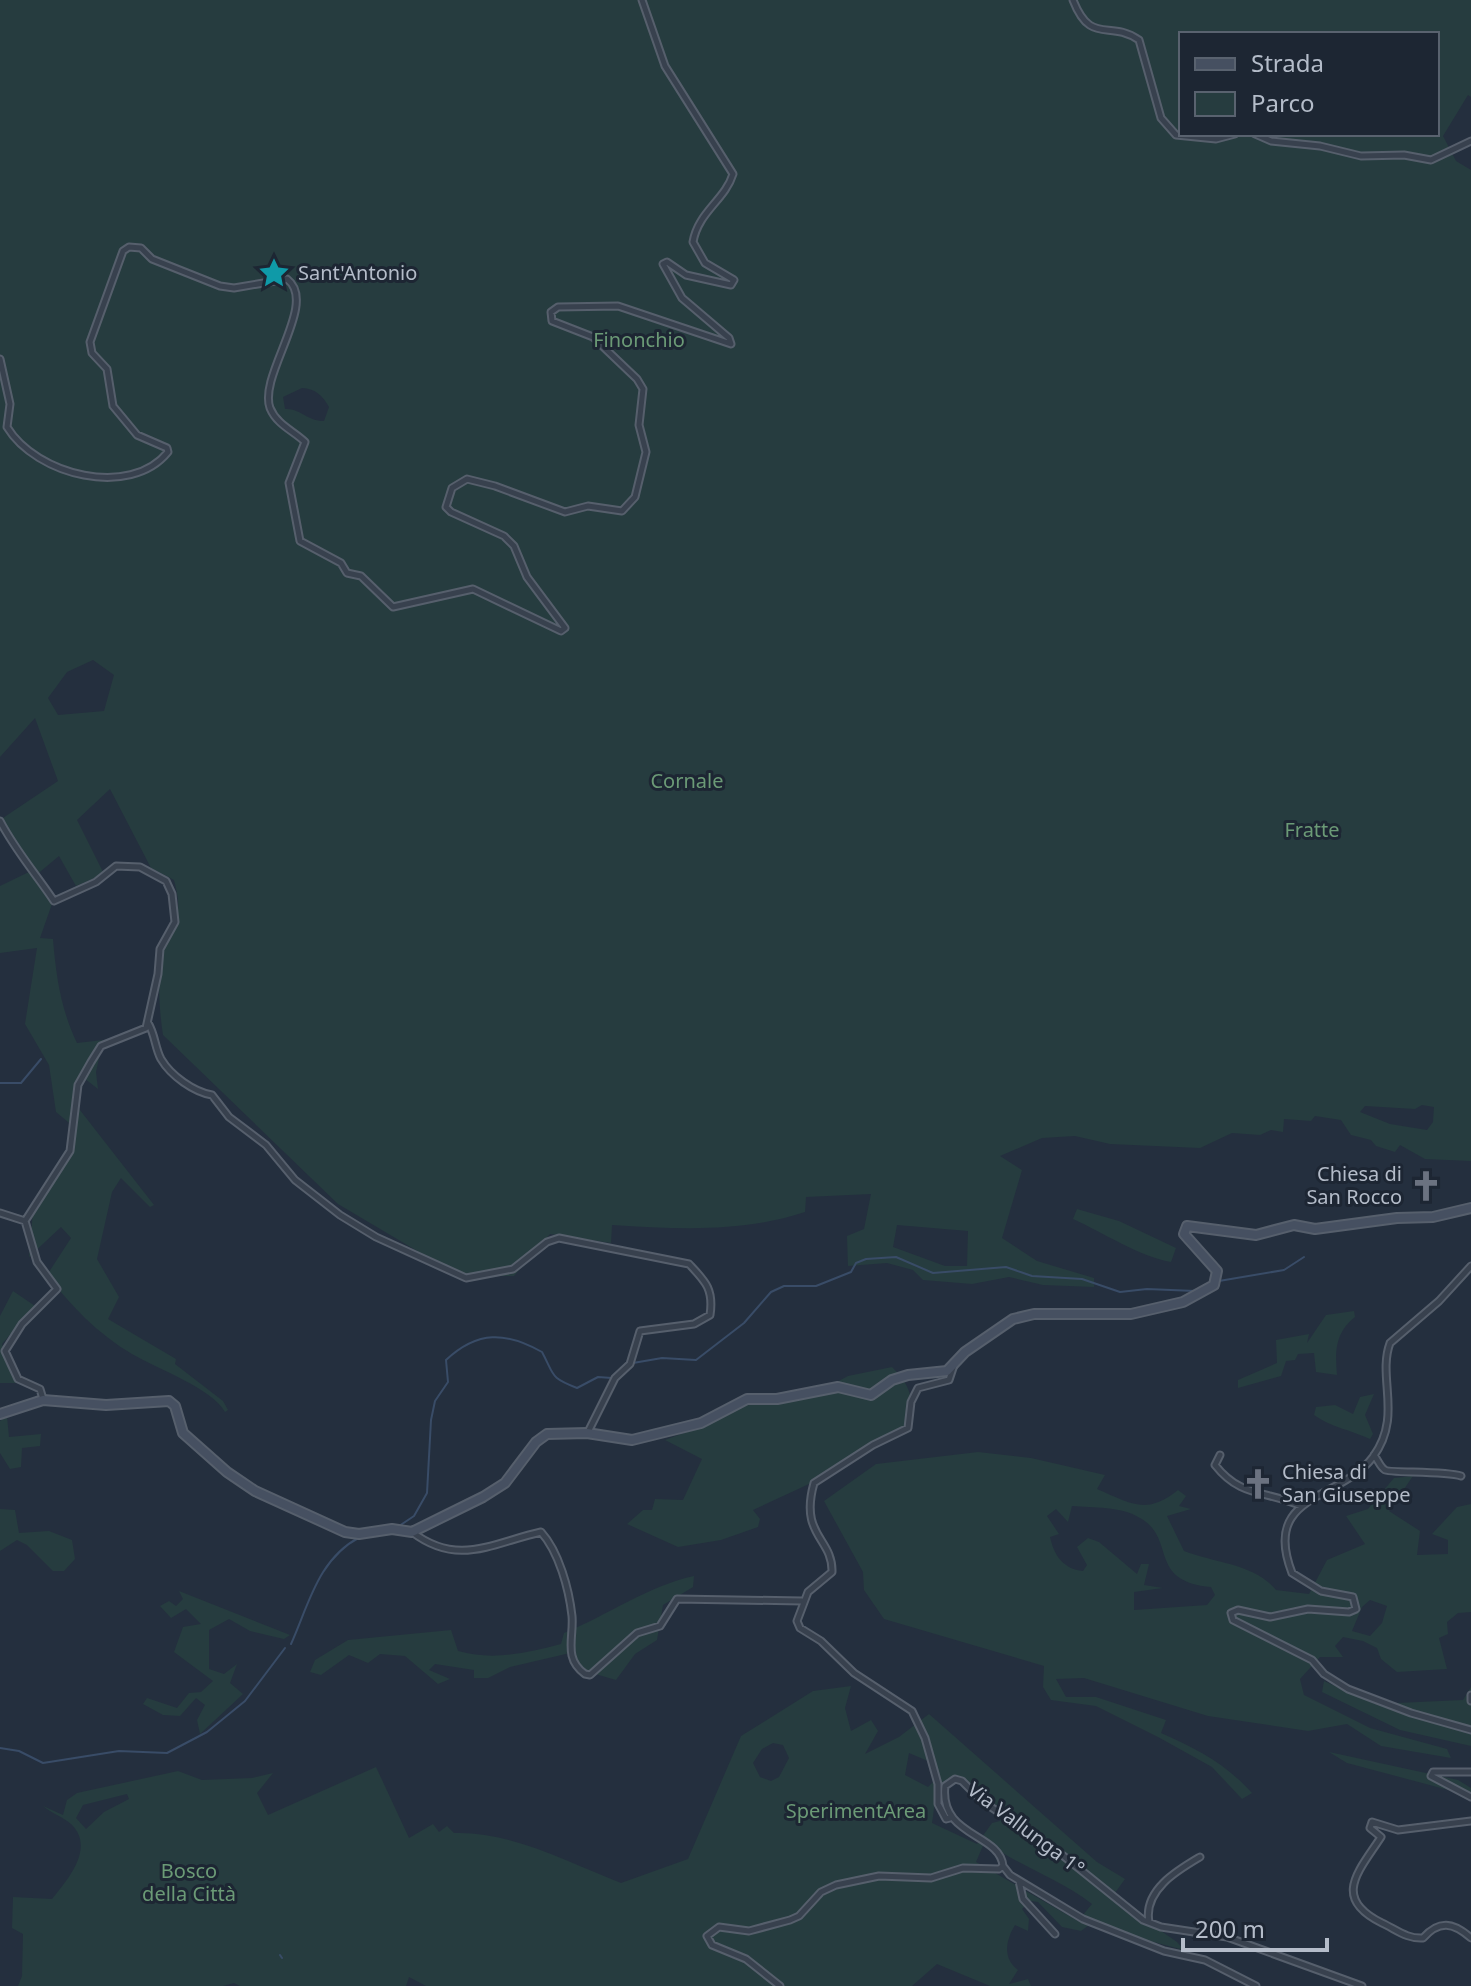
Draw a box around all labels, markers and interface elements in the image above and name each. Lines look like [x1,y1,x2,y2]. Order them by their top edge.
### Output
legend [1179,32,1439,136]
text: Strada [1251,46,1324,79]
text: Parco [1251,86,1314,119]
place icon: Sant'Antonio [257,256,291,290]
place label: Sant'Antonio [298,259,417,286]
park label: Finonchio [593,326,685,353]
park label: Cornale [650,767,724,794]
park label: Fratte [1284,816,1340,843]
place label: Chiesa di San Rocco [1306,1160,1402,1210]
church icon: Chiesa di San Rocco [1409,1169,1443,1203]
place label: Chiesa di San Giuseppe [1282,1458,1411,1508]
church icon: Chiesa di San Giuseppe [1241,1467,1275,1501]
street label: Via Vallunga 1° [962,1776,1090,1882]
park label: SperimentArea [786,1797,926,1824]
park label: Bosco della Città [142,1857,236,1907]
scale bar [1183,1902,1327,1952]
text: 200 m [1195,1912,1265,1945]

